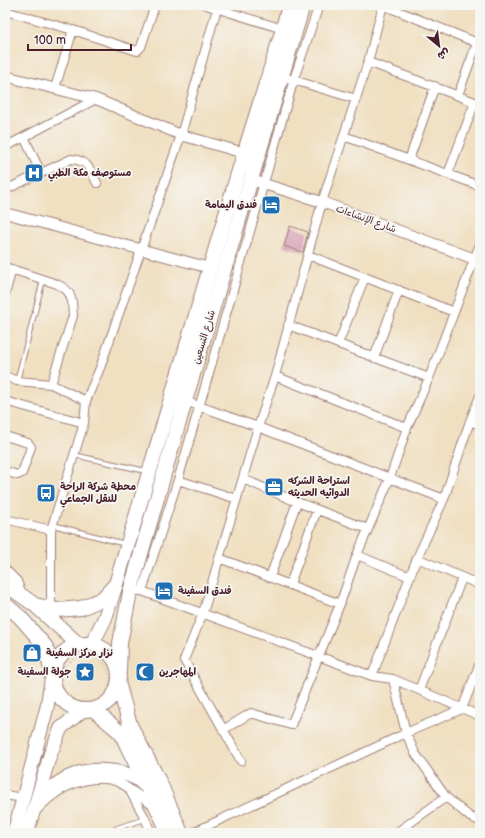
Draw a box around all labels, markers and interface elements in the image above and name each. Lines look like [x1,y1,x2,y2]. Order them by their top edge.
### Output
scale bar [28,26,131,52]
north arrow [419,26,459,66]
text: 100 m [34,33,66,48]
text: ش [435,46,452,63]
hospital icon: مستوصف مكة الطبي [23,162,45,184]
place label: مستوصف مكة الطبي [48,167,131,182]
hotel icon: فندق اليمامة [260,194,282,216]
place label: فندق اليمامة [205,199,257,211]
street label: شارع الإنشاءات [334,203,398,236]
street label: شارع التسعين [190,308,219,366]
place label: استراحة الشركه الدوائيه الحديثه [288,475,350,499]
office icon: استراحة الشركه الدوائيه الحديثه [263,476,285,498]
place label: محطة شركة الراحة للنقل الجماعي [60,481,136,508]
bus stop icon: محطة شركة الراحة للنقل الجماعي [35,482,57,504]
hotel icon: فندق السفينة [153,580,175,602]
place label: فندق السفينة [178,585,232,597]
shop icon: نزار مركز السفينة [21,642,43,664]
place label: نزار مركز السفينة [46,647,113,659]
place icon: جولة السفينة [74,661,96,683]
mosque icon: المهاجرين [134,661,156,683]
place label: جولة السفينة [18,666,71,678]
place label: المهاجرين [159,666,196,678]

